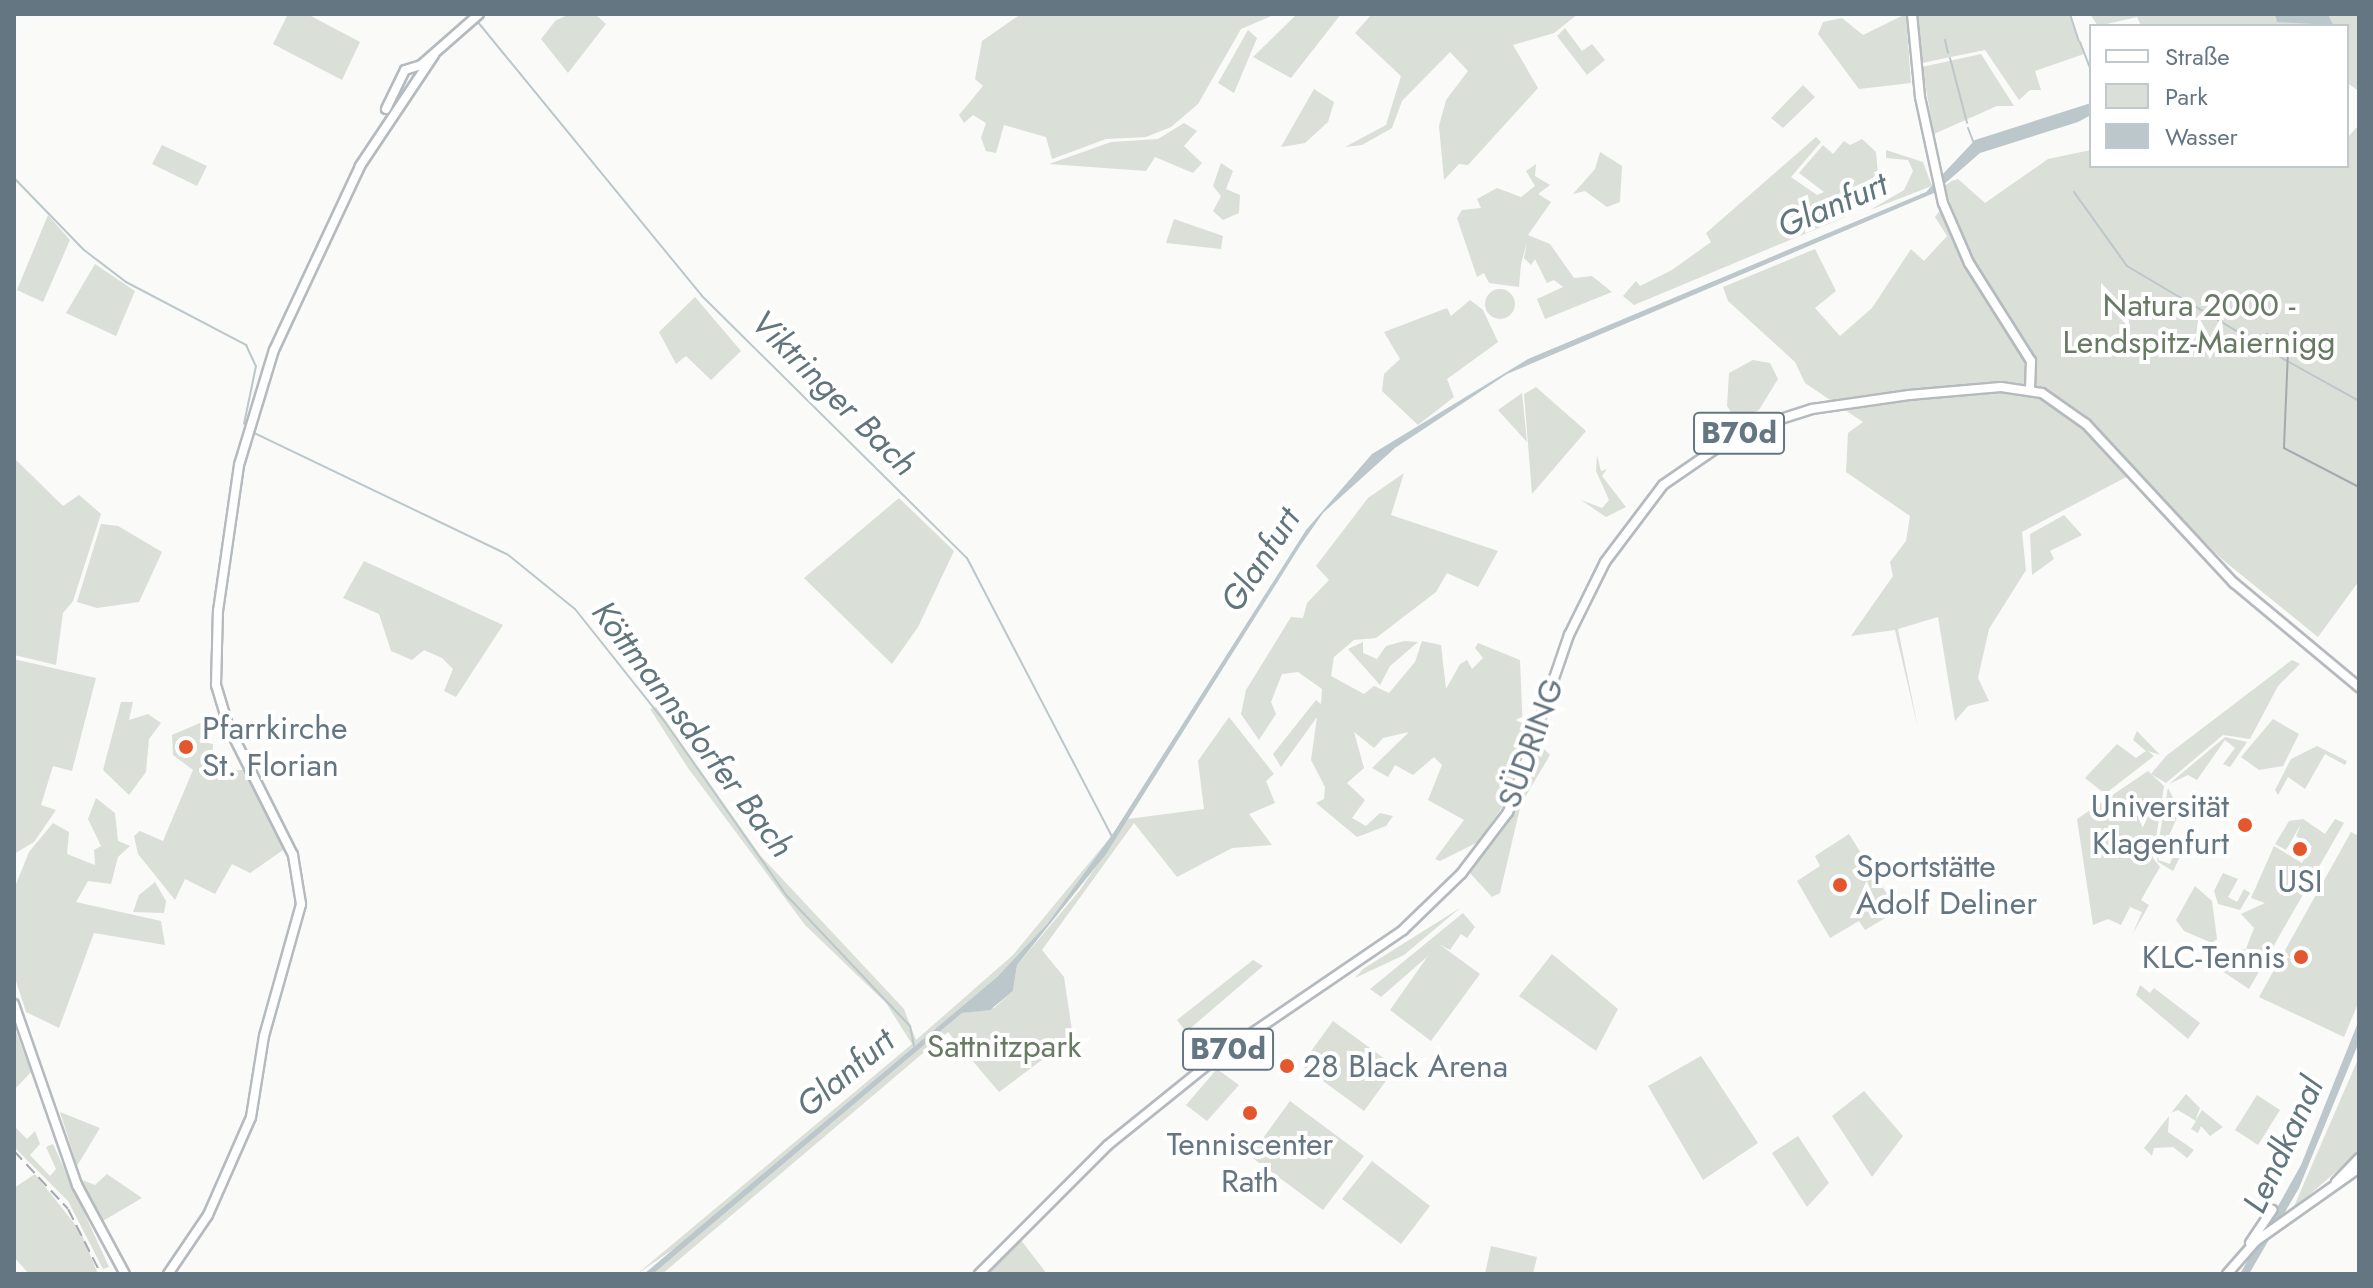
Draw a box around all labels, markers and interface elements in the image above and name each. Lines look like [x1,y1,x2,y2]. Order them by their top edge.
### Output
legend [2089,24,2349,168]
text: Straße [2165,39,2230,74]
text: Park [2165,79,2208,114]
text: Wasser [2165,119,2238,154]
water label: Glanfurt [1771,164,1893,246]
park label: Natura 2000 - Lendspitz-Maiernigg [2062,287,2336,362]
water label: Viktringer Bach [743,302,925,484]
road number: B70d [1693,407,1785,459]
water label: Glanfurt [1212,501,1308,619]
water label: Köttmannsdorfer Bach [583,593,803,865]
street label: SÜDRING [1490,673,1572,813]
place label: Pfarrkirche St. Florian [202,710,348,785]
marker: Pfarrkirche St. Florian [177,738,195,756]
place label: Universität Klagenfurt [2091,788,2229,863]
marker: Universität Klagenfurt [2236,816,2254,834]
marker: USI [2291,840,2309,858]
place label: Sportstätte Adolf Deliner [1856,848,2037,923]
place label: USI [2277,862,2323,900]
marker: Sportstätte Adolf Deliner [1831,876,1849,894]
place label: KLC-Tennis [2142,938,2285,976]
marker: KLC-Tennis [2292,948,2310,966]
water label: Glanfurt [788,1020,902,1126]
road number: B70d [1182,1023,1274,1075]
park label: Sattnitzpark [927,1027,1081,1065]
place label: 28 Black Arena [1303,1047,1508,1085]
marker: 28 Black Arena [1278,1057,1296,1075]
water label: Lendkanal [2234,1071,2332,1219]
marker: Tenniscenter Rath [1241,1104,1259,1122]
place label: Tenniscenter Rath [1167,1126,1333,1201]

